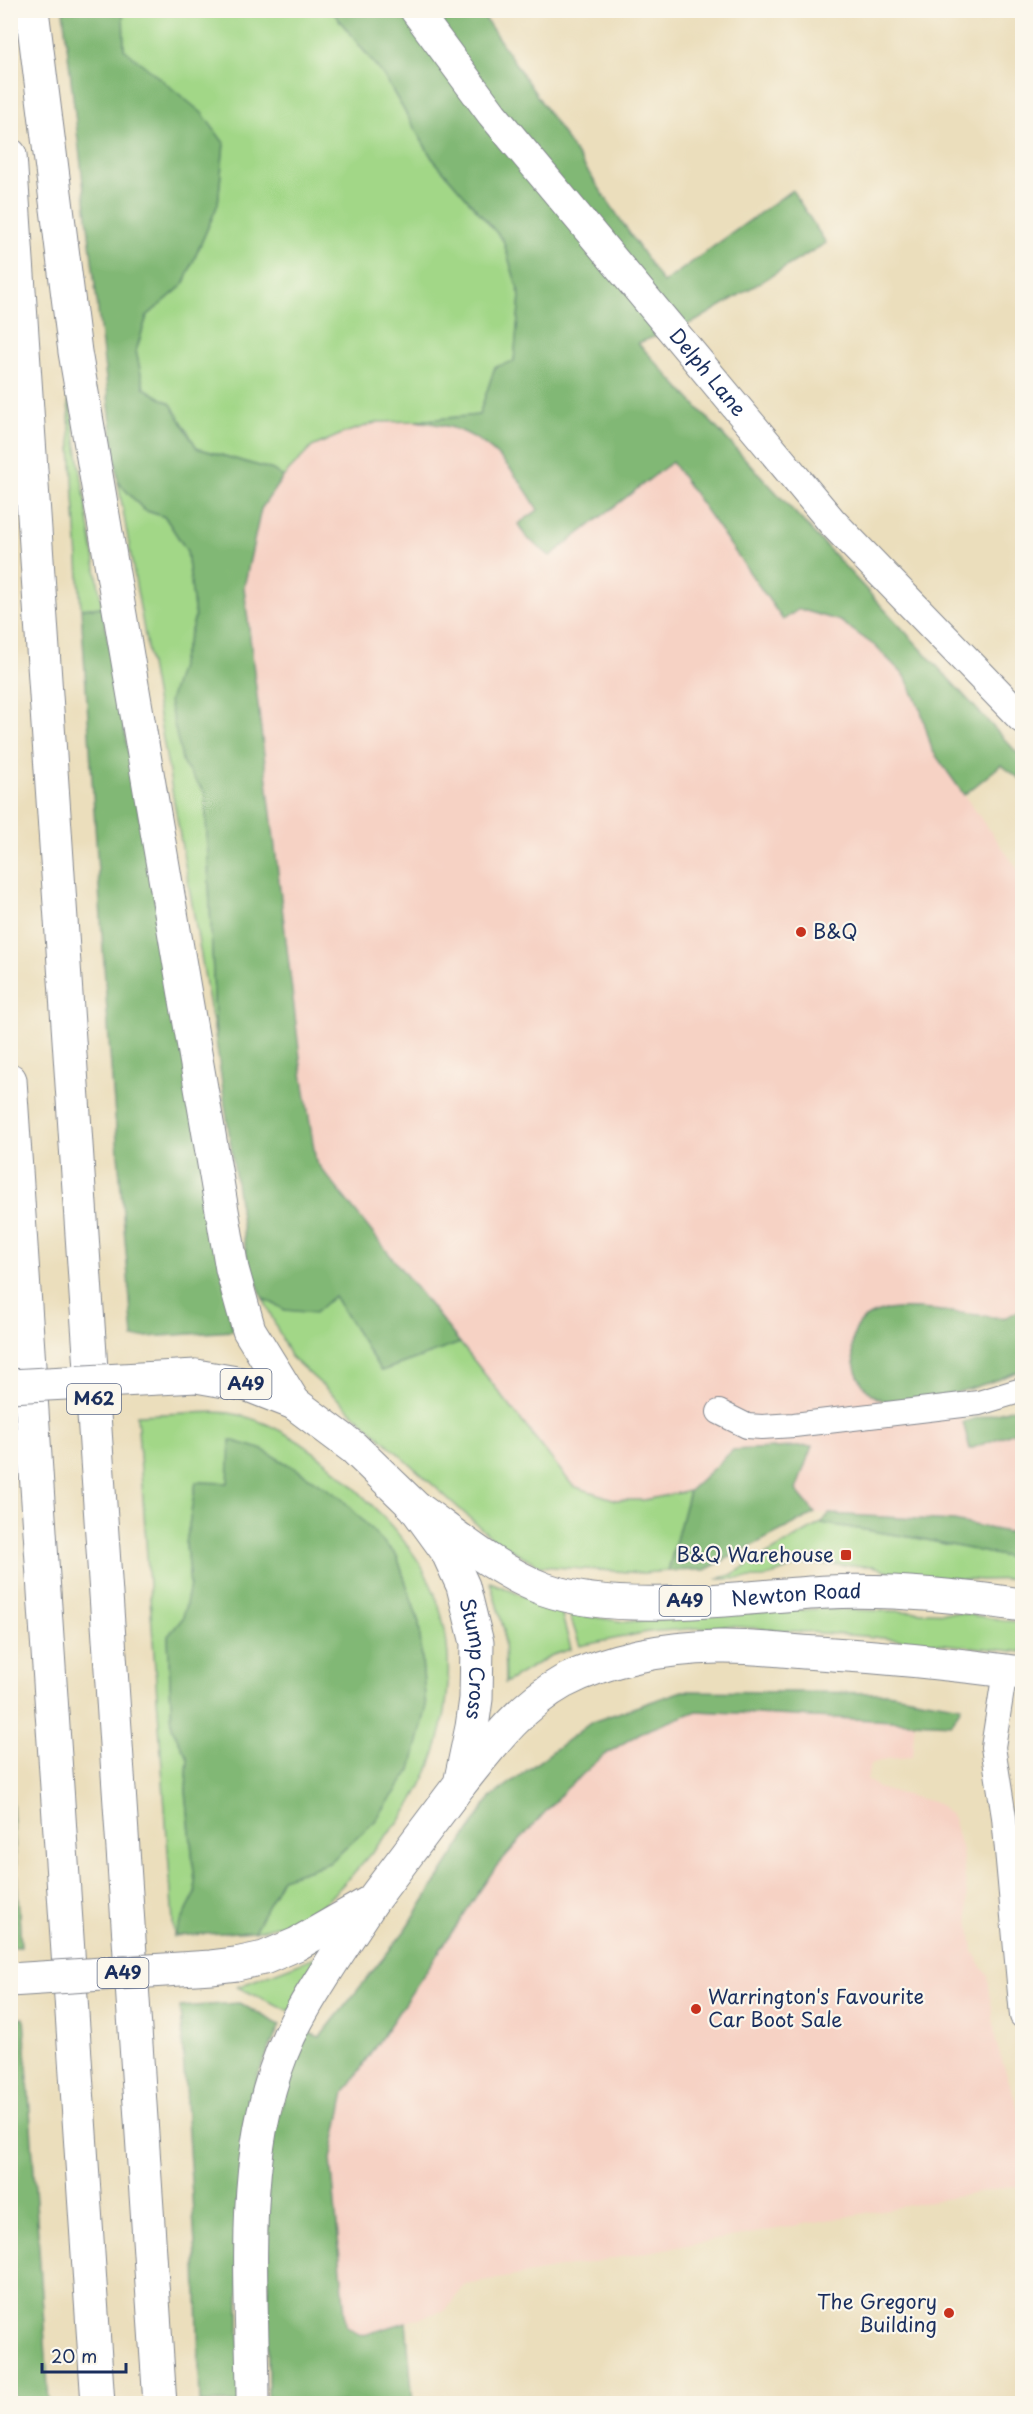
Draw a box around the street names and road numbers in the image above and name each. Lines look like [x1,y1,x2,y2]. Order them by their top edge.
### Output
street label: Delph Lane [663,321,754,423]
road number: A49 [220,1369,272,1399]
road number: M62 [67,1384,121,1414]
street label: Newton Road [730,1575,861,1613]
road number: A49 [660,1586,710,1616]
street label: Stump Cross [452,1595,494,1722]
road number: A49 [98,1958,148,1988]

